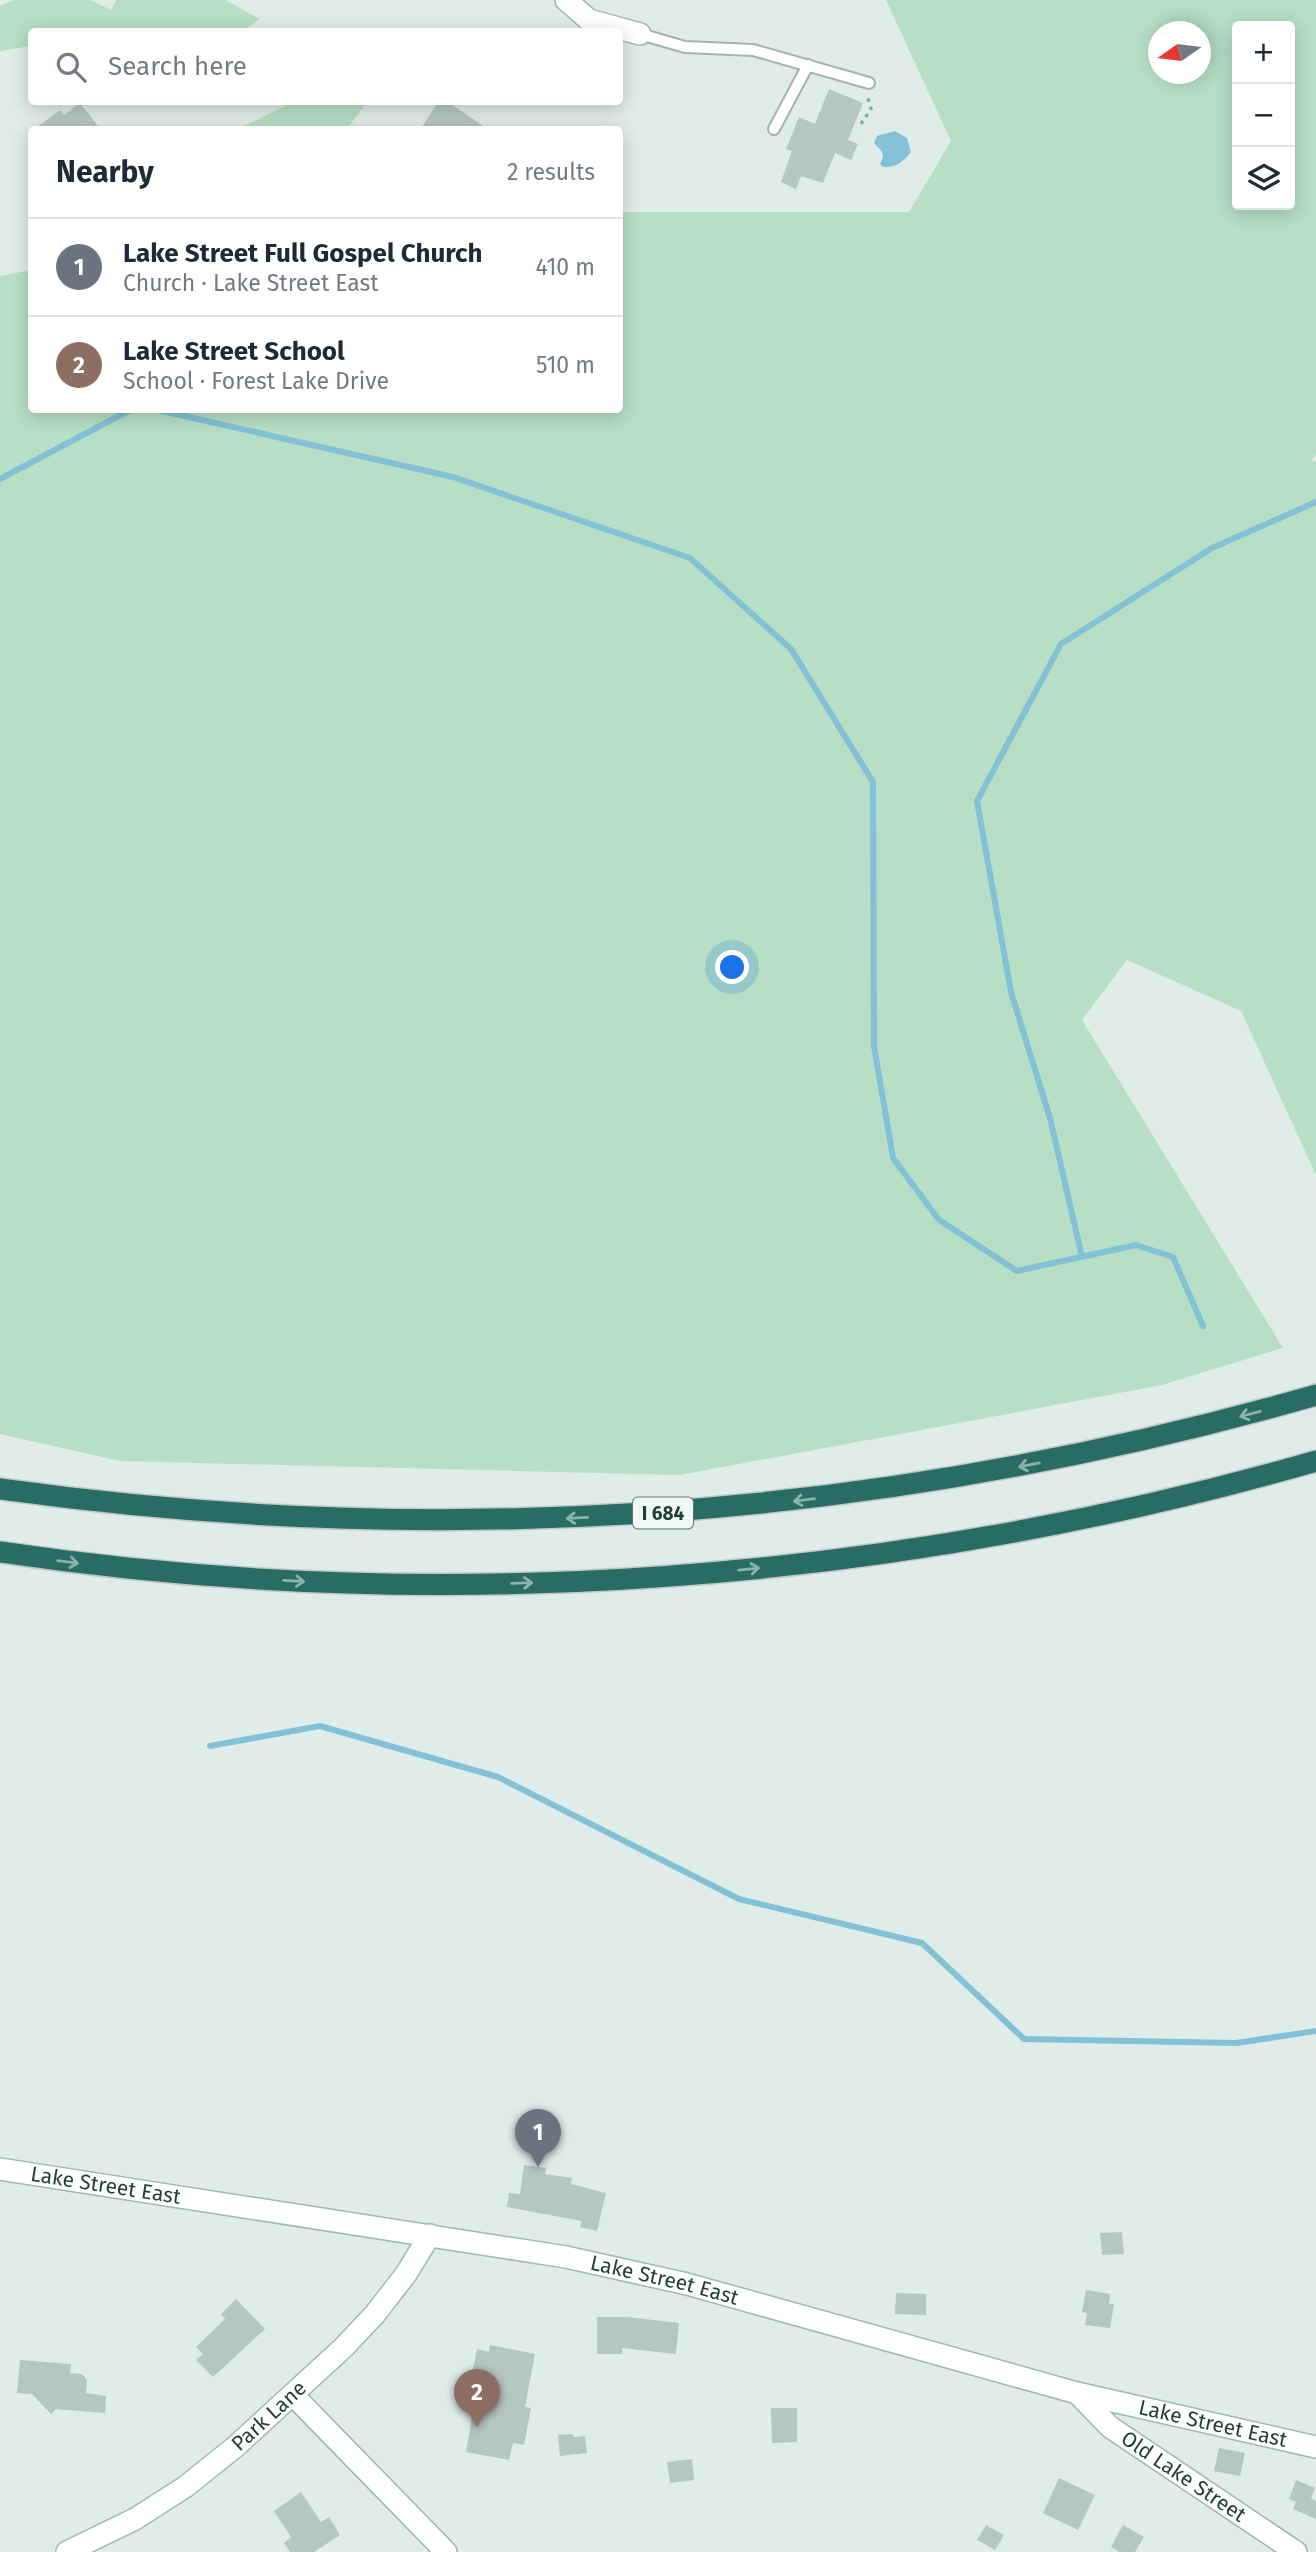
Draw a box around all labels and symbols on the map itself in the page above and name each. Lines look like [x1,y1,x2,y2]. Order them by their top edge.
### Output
north arrow [1148,21,1211,84]
your location [715,950,749,984]
one-way arrow [1239,1408,1262,1421]
one-way arrow [1018,1459,1041,1472]
one-way arrow [793,1493,816,1506]
road number: I 684 [633,1498,693,1528]
one-way arrow [566,1511,589,1524]
one-way arrow [56,1555,78,1568]
one-way arrow [737,1563,760,1576]
one-way arrow [283,1574,306,1587]
one-way arrow [510,1576,533,1590]
pin: 1 [515,2109,561,2167]
street label: Lake Street East [29,2161,183,2210]
street label: Lake Street East [588,2250,742,2311]
pin: 2 [454,2369,500,2427]
street label: Park Lane [226,2375,312,2457]
street label: Lake Street East [1136,2394,1290,2453]
street label: Old Lake Street [1116,2425,1251,2528]

